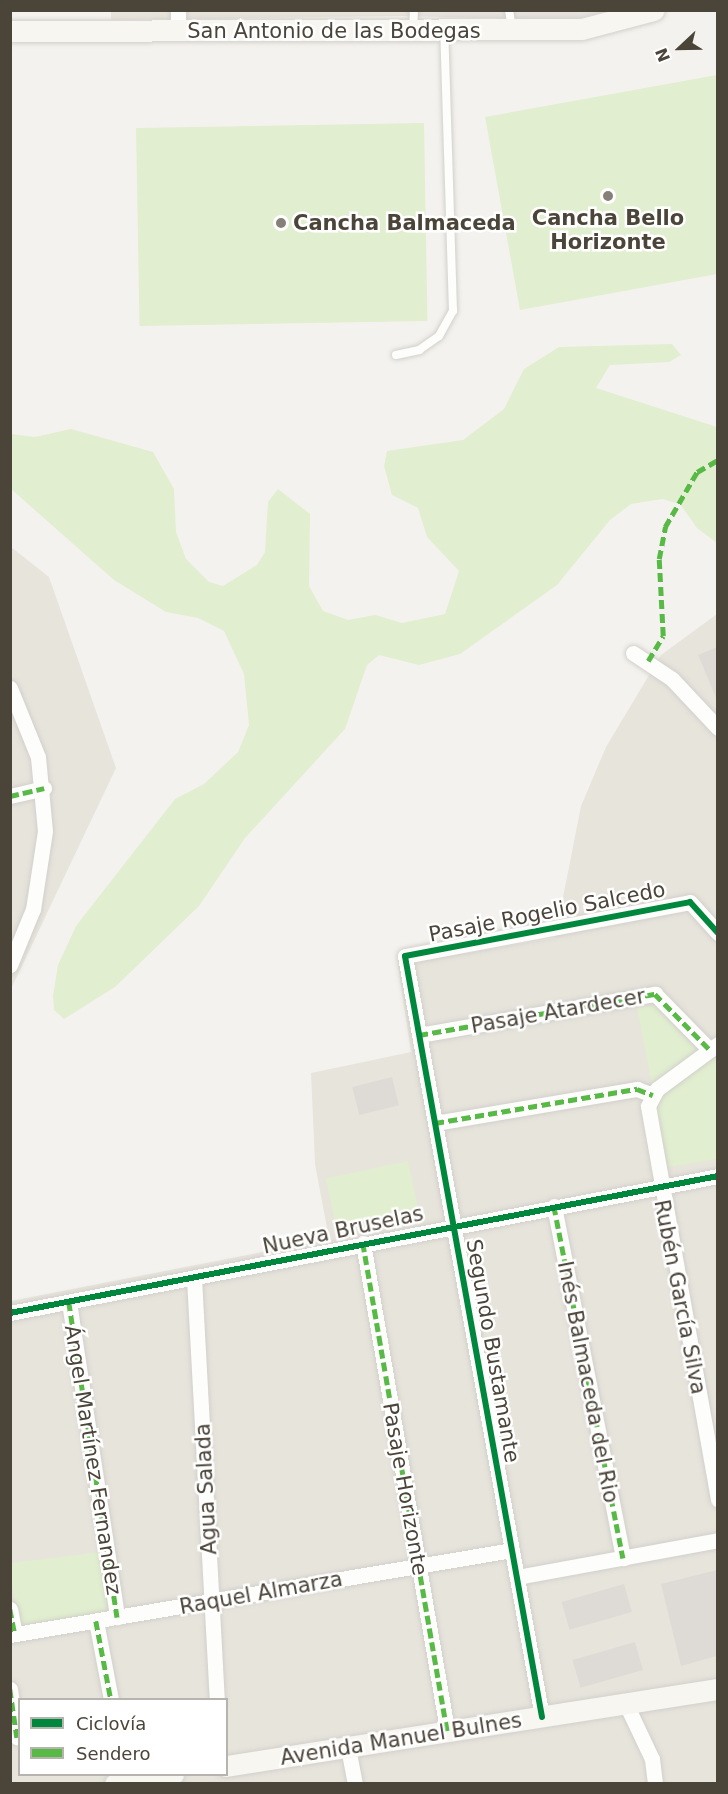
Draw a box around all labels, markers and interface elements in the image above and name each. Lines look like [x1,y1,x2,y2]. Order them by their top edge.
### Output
street label: San Antonio de las Bodegas [187,18,481,44]
north arrow [650,18,710,78]
text: N [652,45,674,65]
marker: Cancha Bello Horizonte [601,189,615,203]
place label: Cancha Bello Horizonte [532,205,684,255]
place label: Cancha Balmaceda [293,210,516,236]
marker: Cancha Balmaceda [274,216,288,230]
street label: Pasaje Rogelio Salcedo [427,877,667,947]
street label: Pasaje Atardecer [469,983,647,1039]
street label: Rubén García Silva [649,1198,711,1396]
street label: Nueva Bruselas [260,1201,426,1259]
street label: Segundo Bustamante [461,1237,525,1465]
street label: Inés Balmaceda del Rio [552,1259,624,1505]
street label: Ángel Martínez Fernandez [59,1323,127,1597]
street label: Pasaje Horizonte [377,1401,433,1577]
street label: Agua Salada [190,1423,222,1555]
street label: Raquel Almarza [178,1566,344,1620]
legend [18,1698,228,1776]
street label: Avenida Manuel Bulnes [278,1707,524,1771]
text: Ciclovía [76,1713,146,1734]
text: Sendero [76,1743,150,1764]

